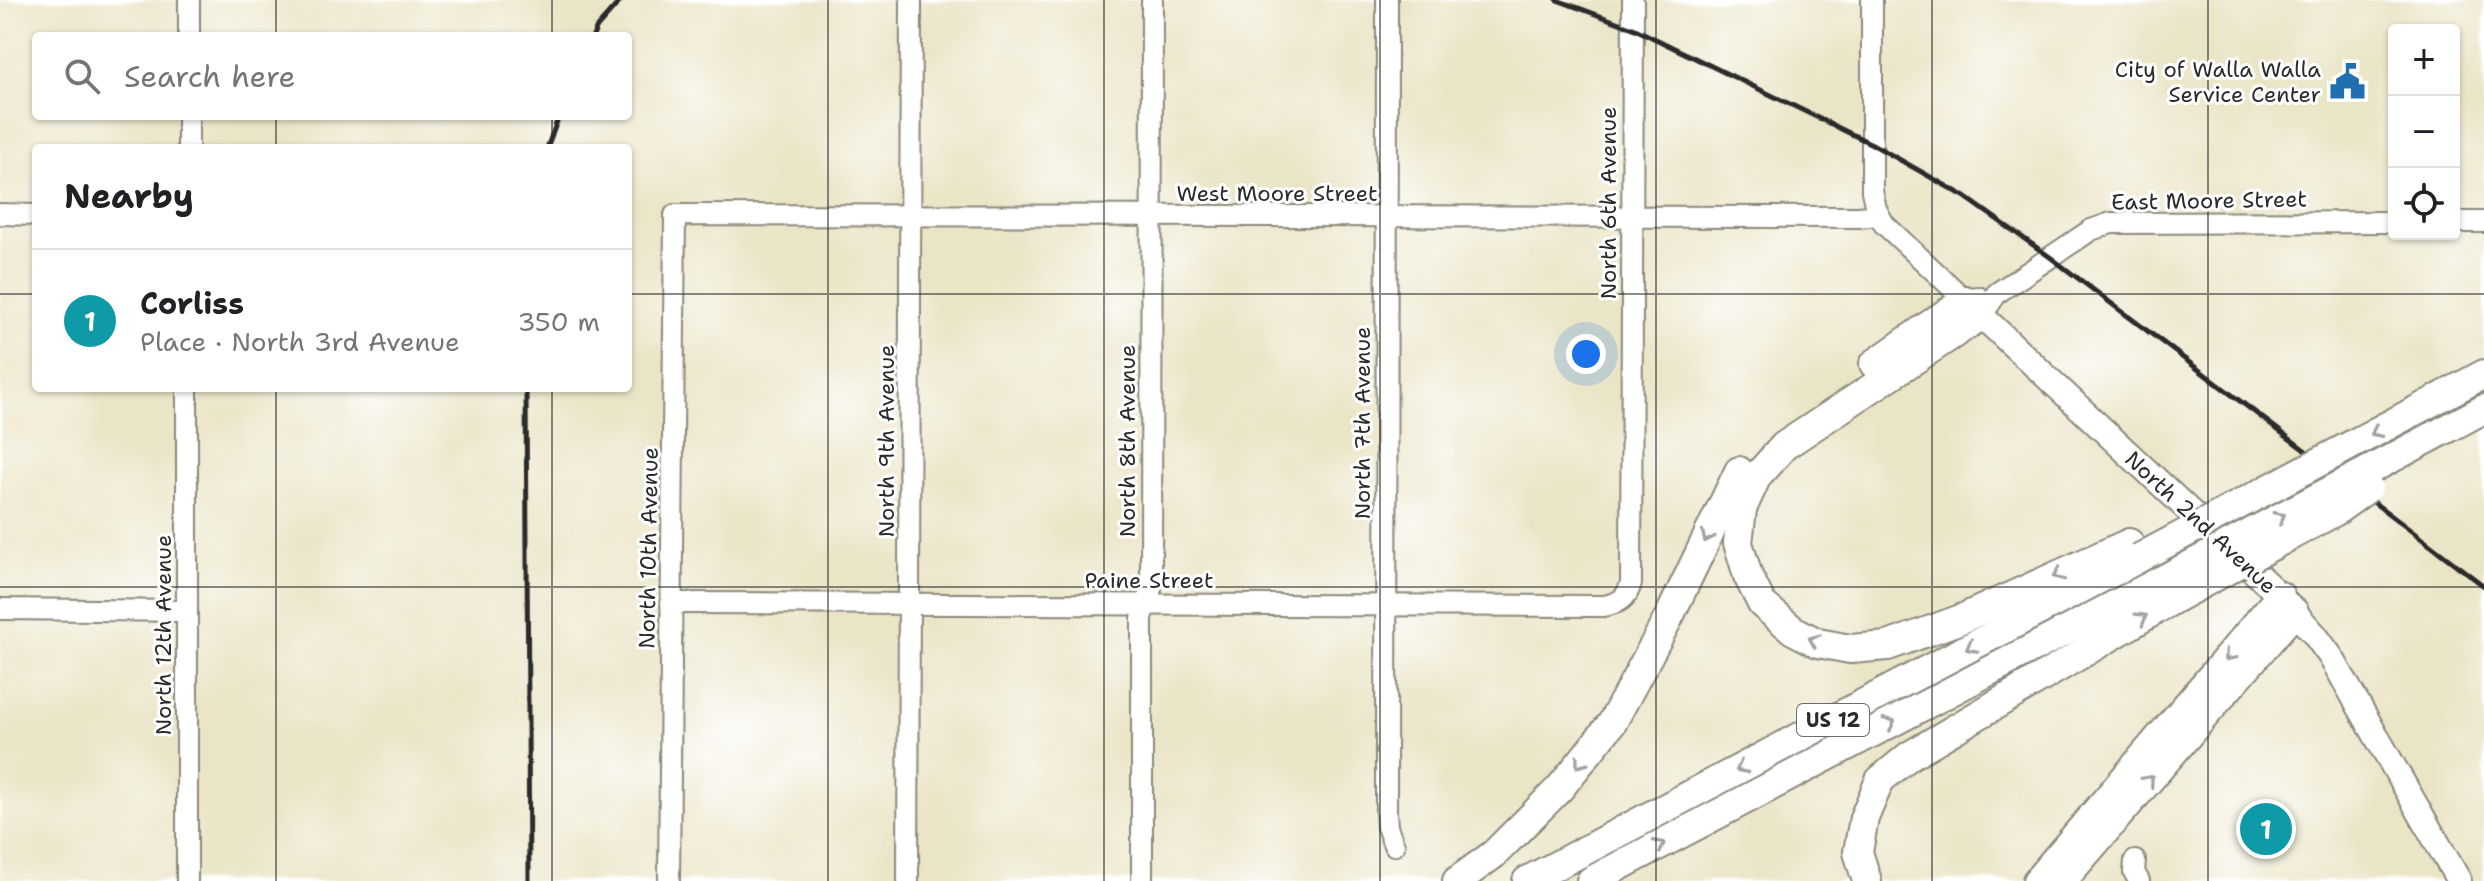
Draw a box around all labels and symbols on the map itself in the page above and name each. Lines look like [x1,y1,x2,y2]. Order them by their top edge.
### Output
place label: City of Walla Walla Service Center [2115,55,2321,109]
public building icon: City of Walla Walla Service Center [2328,63,2366,101]
street label: North 6th Avenue [1594,107,1623,299]
street label: West Moore Street [1176,179,1378,208]
street label: East Moore Street [2111,184,2307,217]
street label: North 7th Avenue [1348,327,1377,519]
your location [1566,334,1606,374]
street label: North 9th Avenue [872,345,901,538]
street label: North 8th Avenue [1113,345,1142,537]
one-way arrow [2370,422,2384,437]
street label: North 2nd Avenue [2119,445,2283,600]
street label: North 10th Avenue [632,447,665,649]
one-way arrow [2272,512,2287,527]
one-way arrow [1701,528,1717,543]
street label: North 12th Avenue [149,535,178,735]
street label: Paine Street [1084,566,1214,595]
one-way arrow [2052,566,2066,582]
one-way arrow [2133,613,2148,628]
one-way arrow [1808,633,1822,649]
one-way arrow [1964,637,1979,652]
one-way arrow [2224,646,2239,661]
road number: US 12 [1797,704,1869,736]
one-way arrow [1881,718,1896,733]
one-way arrow [1575,754,1590,768]
one-way arrow [1734,759,1749,774]
one-way arrow [2139,774,2154,789]
pin: 1 [2240,799,2292,859]
one-way arrow [1651,839,1666,854]

